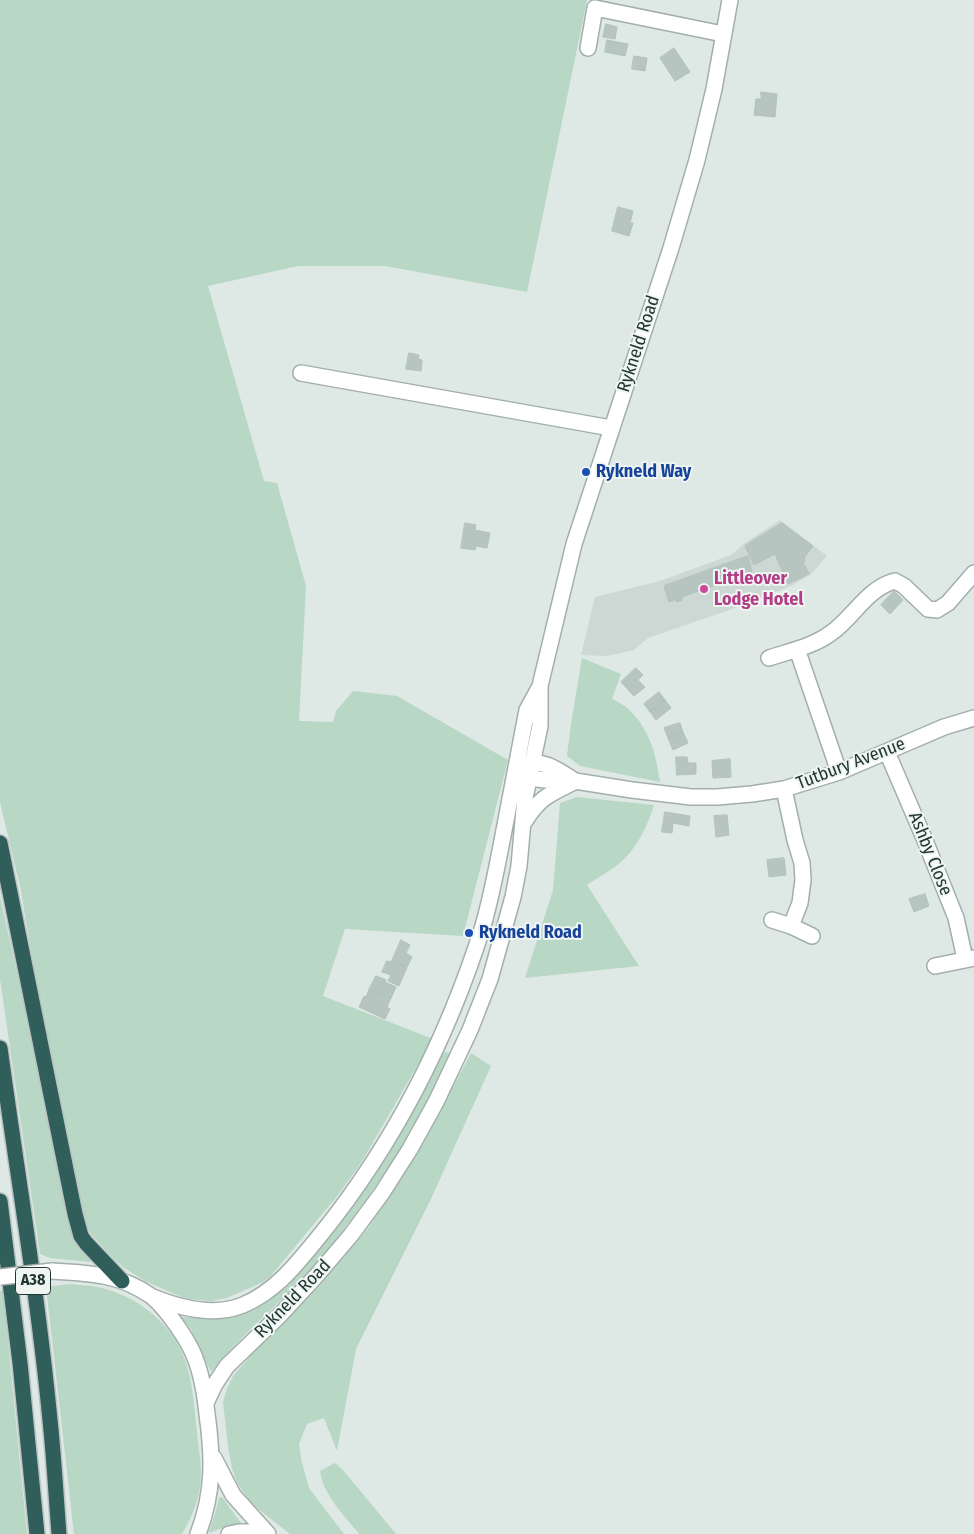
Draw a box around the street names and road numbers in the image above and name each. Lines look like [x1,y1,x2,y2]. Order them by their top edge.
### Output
street label: Rykneld Road [613,293,665,395]
street label: Tutbury Avenue [794,733,908,795]
street label: Ashby Close [903,809,957,899]
street label: Rykneld Road [250,1255,336,1343]
road number: A38 [15,1268,50,1294]

